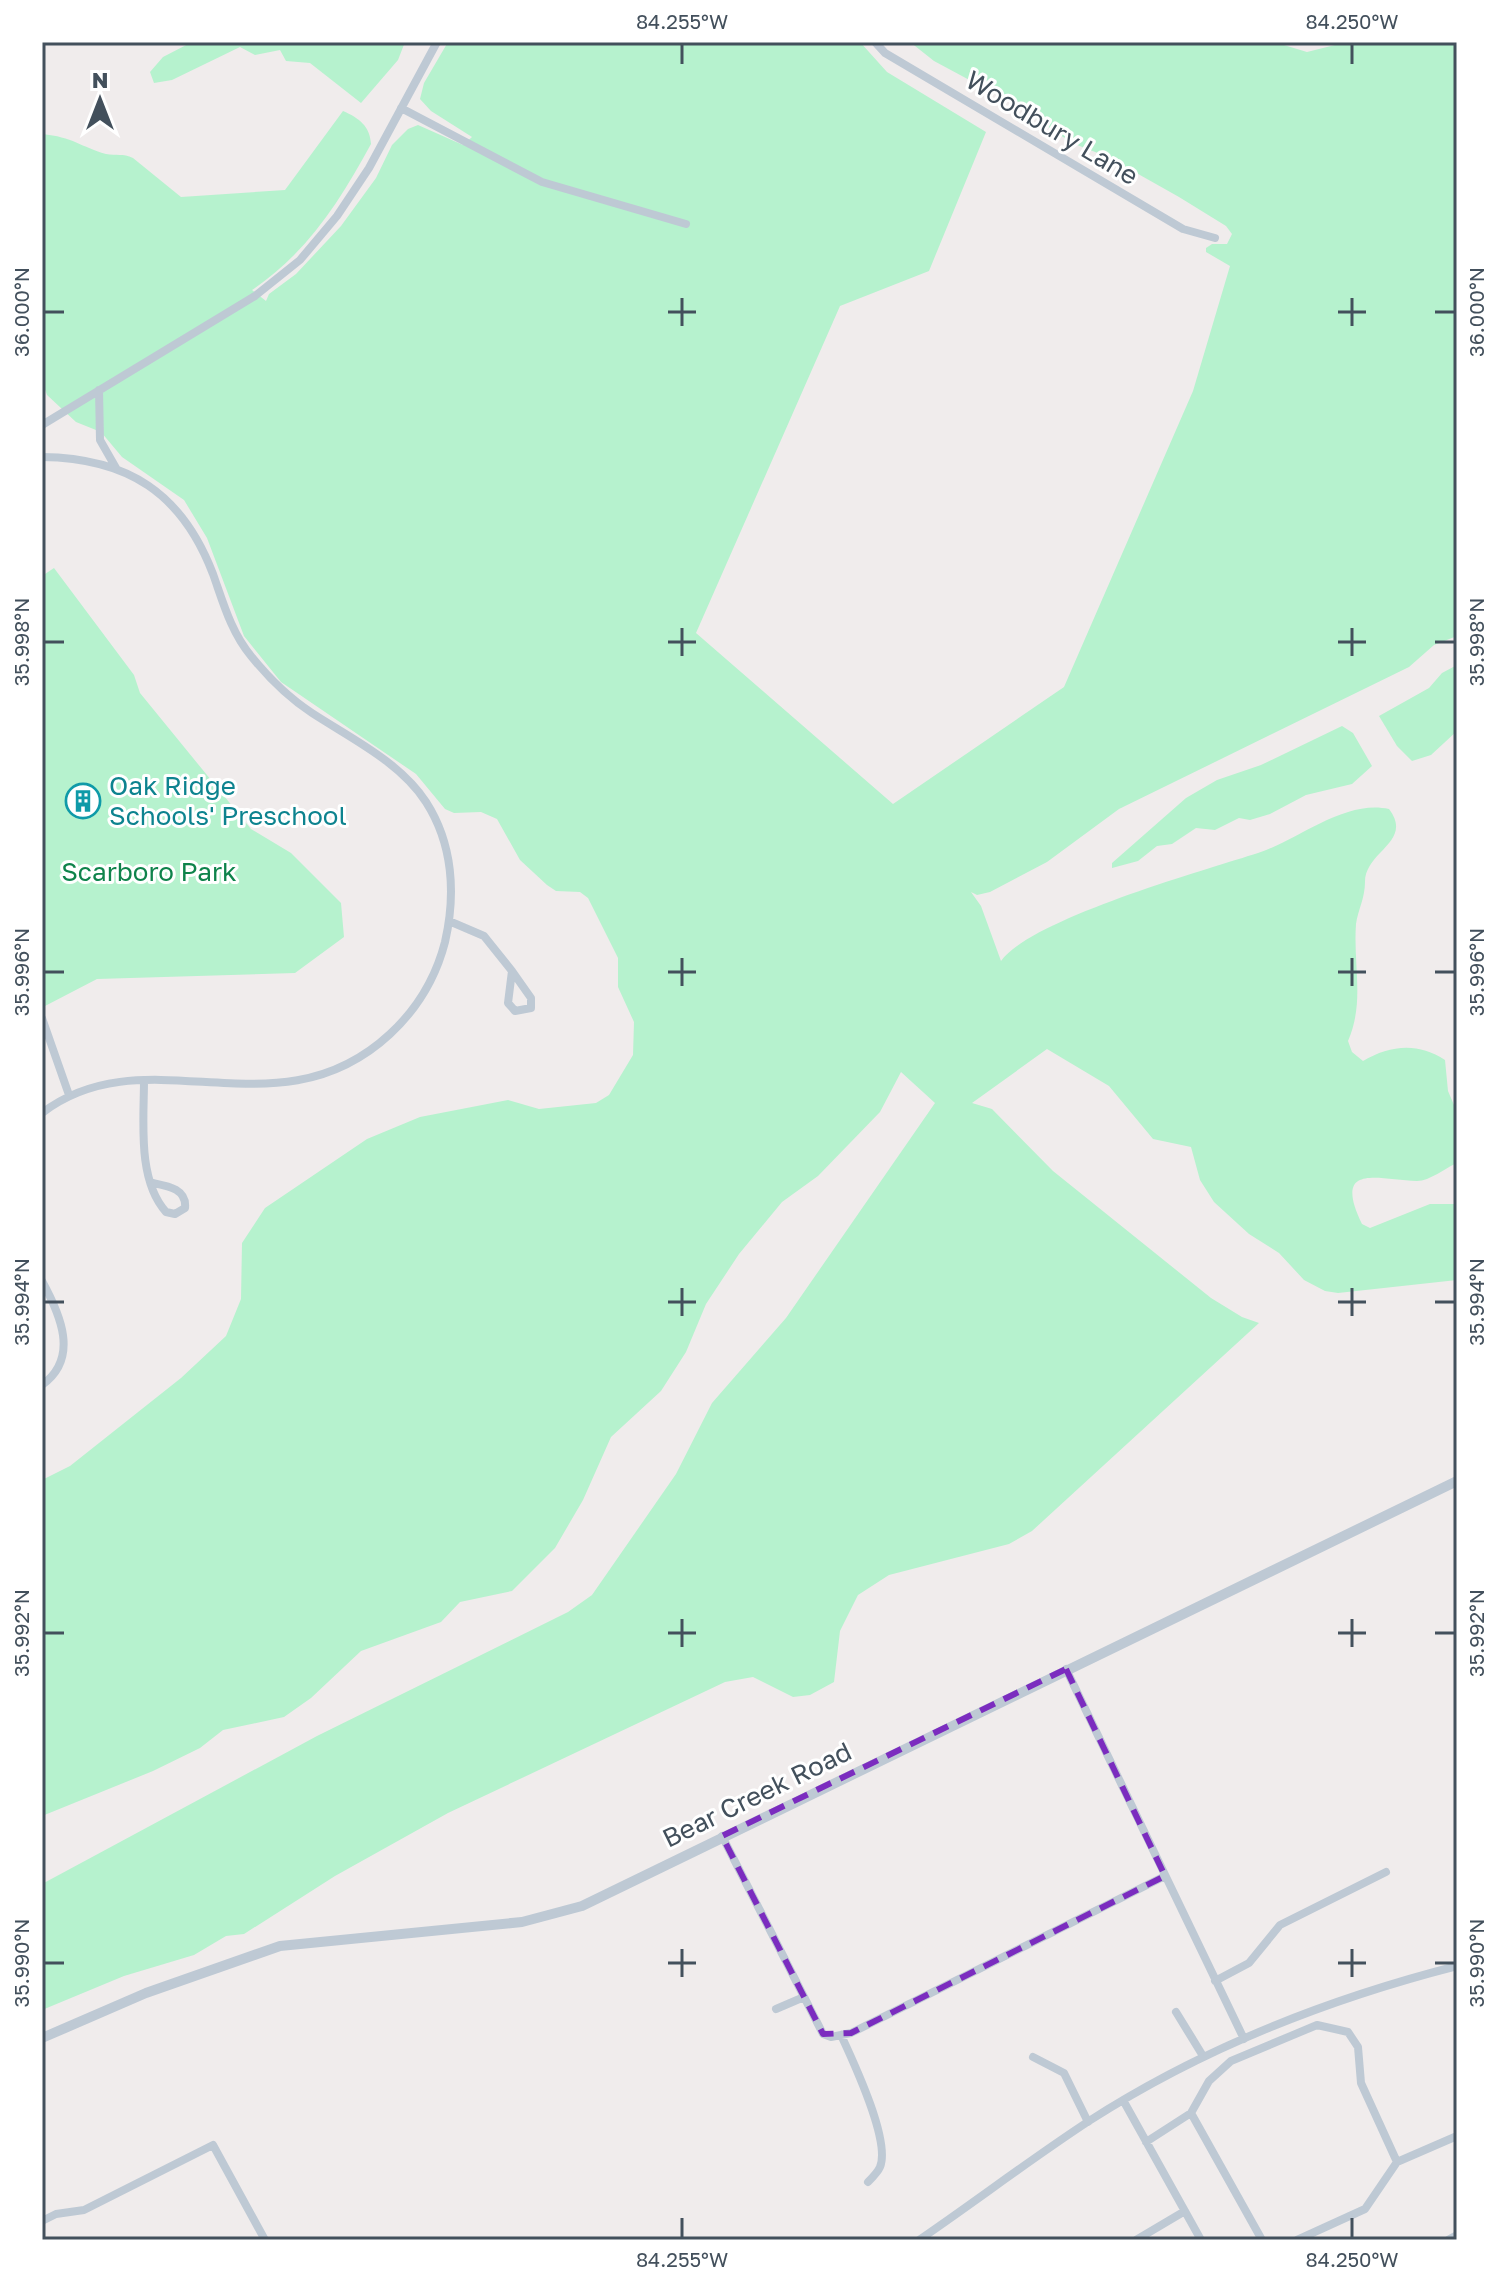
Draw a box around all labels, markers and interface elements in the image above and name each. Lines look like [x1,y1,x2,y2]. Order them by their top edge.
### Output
text: 84.255°W [636,9,728,33]
text: 84.250°W [1306,9,1399,33]
north arrow [60,60,140,140]
street label: Woodbury Lane [960,64,1144,191]
text: N [92,66,108,93]
text: 36.000°N [9,267,33,357]
text: 36.000°N [1464,267,1488,357]
text: 35.998°N [9,598,33,686]
text: 35.998°N [1464,598,1488,686]
place label: Oak Ridge Schools' Preschool [109,770,347,831]
building icon: Oak Ridge Schools' Preschool [64,782,102,820]
park label: Scarboro Park [61,856,237,887]
text: 35.996°N [9,928,33,1016]
text: 35.996°N [1464,928,1488,1016]
text: 35.994°N [9,1258,33,1346]
text: 35.994°N [1464,1258,1488,1346]
text: 35.992°N [9,1589,33,1677]
text: 35.992°N [1464,1589,1488,1677]
street label: Bear Creek Road [657,1735,856,1854]
text: 35.990°N [9,1919,33,2007]
text: 35.990°N [1464,1919,1488,2007]
text: 84.255°W [636,2247,728,2271]
text: 84.250°W [1306,2247,1399,2271]

